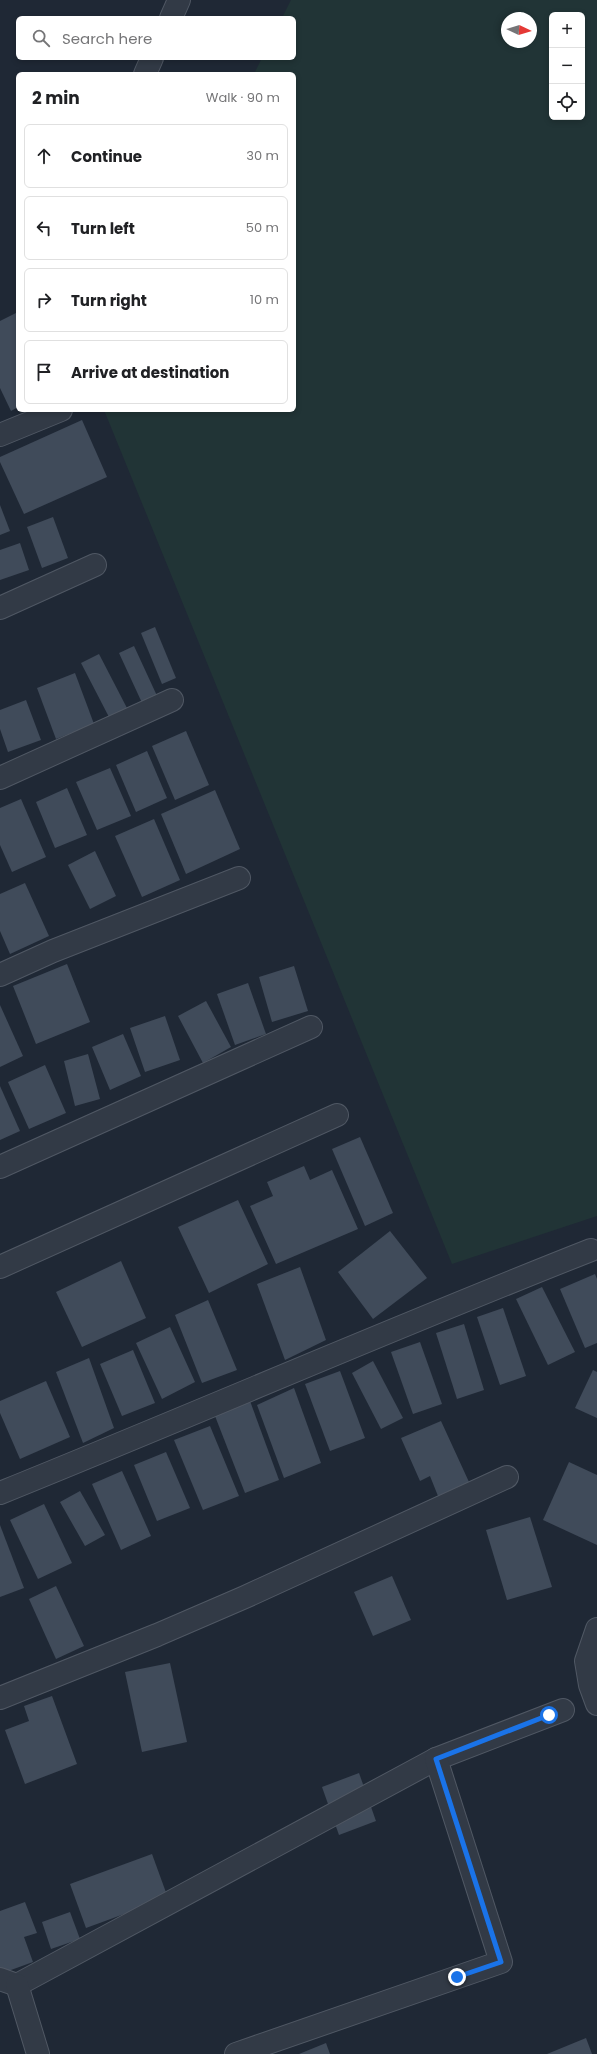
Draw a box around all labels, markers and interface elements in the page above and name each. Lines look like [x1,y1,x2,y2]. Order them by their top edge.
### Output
north arrow [501,12,537,48]
map controls [549,12,585,120]
button: + [549,12,585,48]
search box [16,16,296,60]
icon: search [30,27,52,49]
text: Search here [62,28,152,49]
button: − [549,48,585,84]
button: locate [549,84,585,120]
text: 2 min [32,86,80,110]
text: Walk · 90 m [206,88,280,107]
icon: ahead [33,145,55,167]
text: Continue [71,146,142,167]
text: 30 m [246,146,279,165]
icon: left [33,217,55,239]
text: Turn left [71,218,135,239]
text: 50 m [246,218,279,237]
icon: right [33,289,55,311]
text: Turn right [71,290,147,311]
text: 10 m [250,290,279,309]
icon: arrive [33,361,55,383]
text: Arrive at destination [71,362,229,383]
route start [540,1706,558,1724]
route end [448,1968,466,1986]

